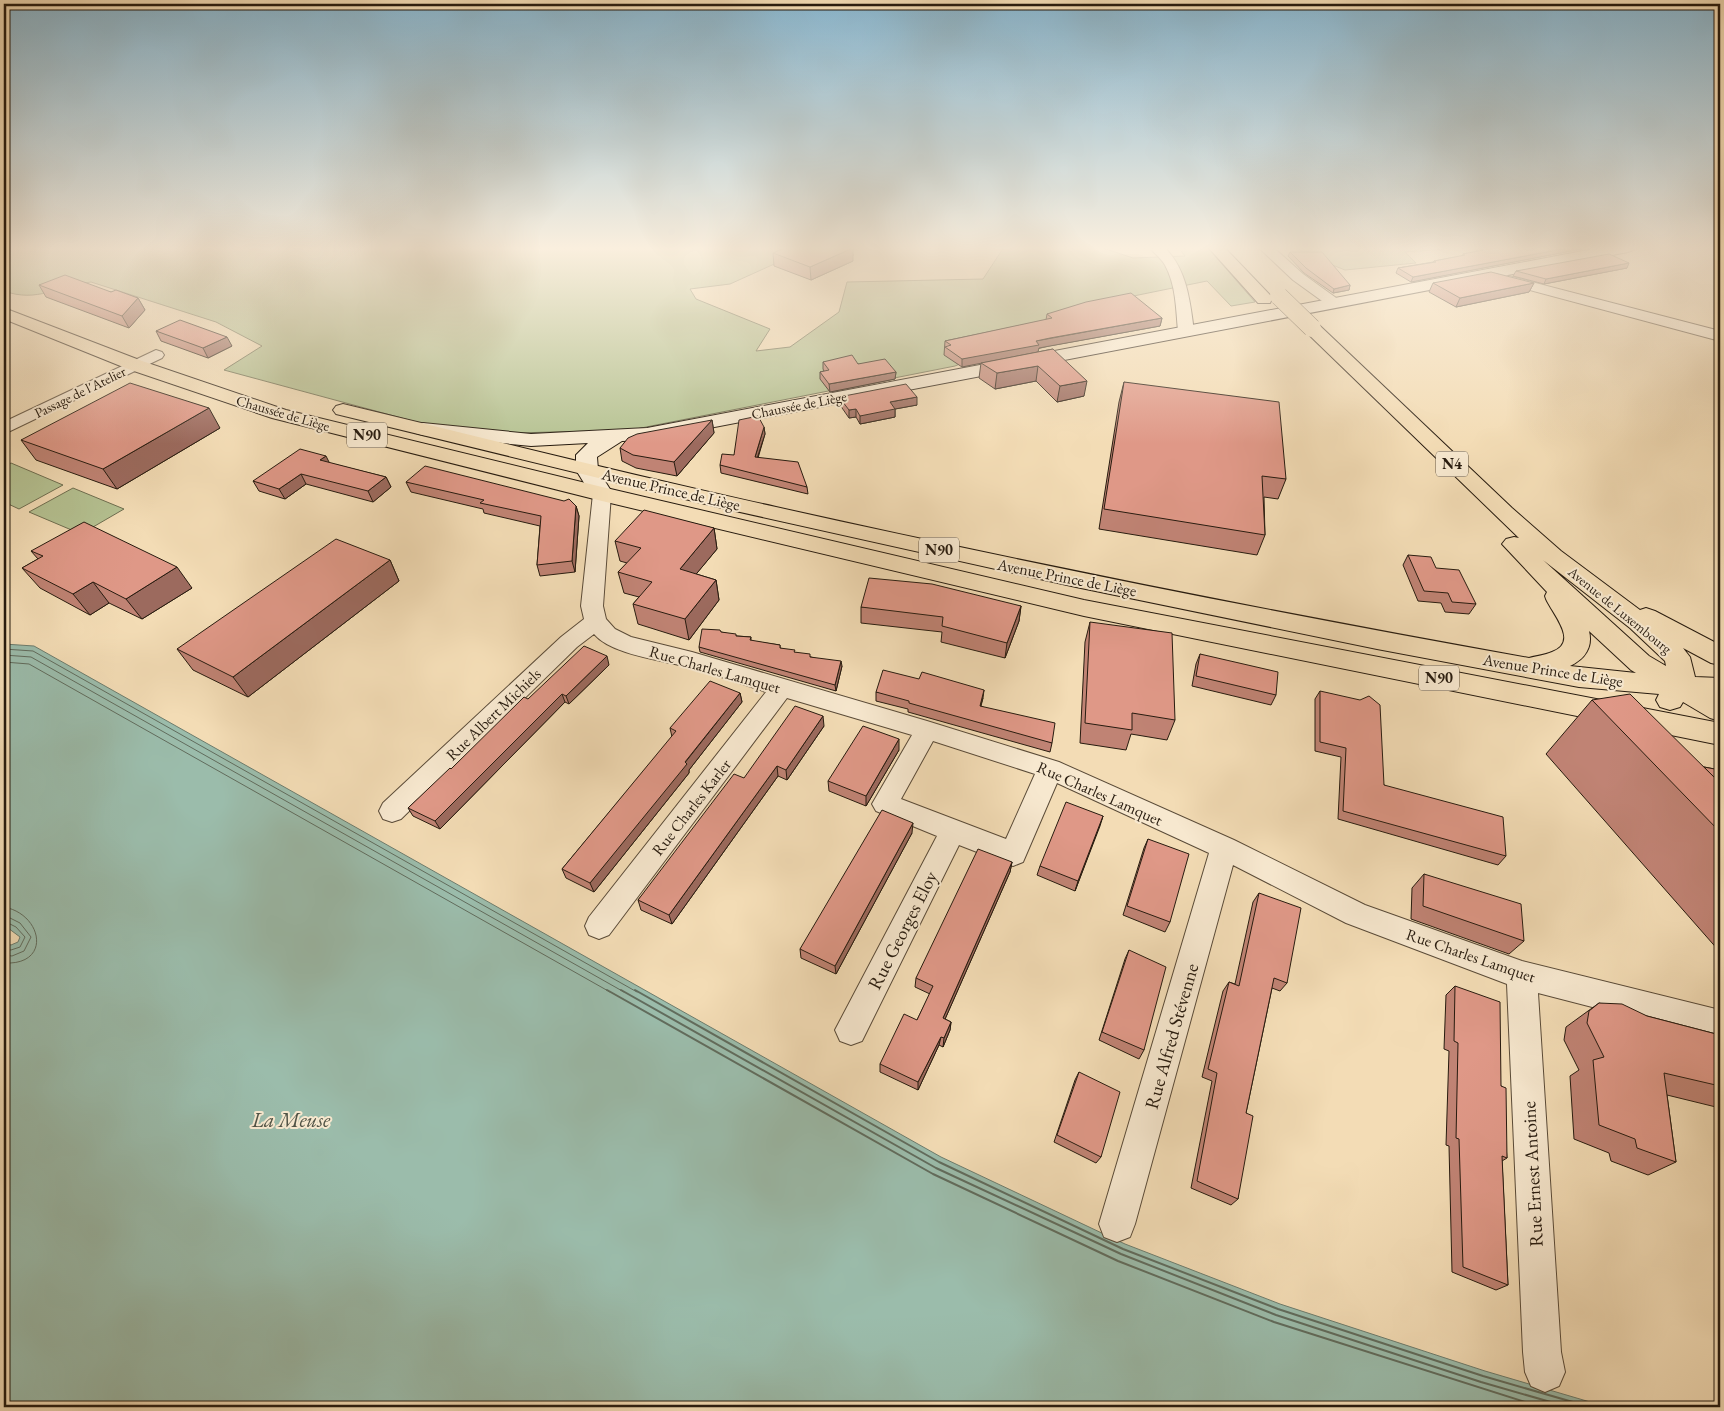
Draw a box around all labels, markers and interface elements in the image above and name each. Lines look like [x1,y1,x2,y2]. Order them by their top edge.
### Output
street label: Passage de l'Atelier [31,362,129,422]
street label: Chaussée de Liège [750,387,849,423]
street label: Chaussée de Liège [234,391,332,435]
road number: N90 [347,422,387,448]
road number: N4 [1436,452,1468,476]
street label: Avenue Prince de Liège [599,463,742,516]
road number: N90 [919,538,959,562]
street label: Avenue Prince de Liège [994,553,1138,601]
street label: Avenue de Luxembourg [1564,562,1676,658]
street label: Rue Charles Lamquet [647,641,783,698]
street label: Avenue Prince de Liège [1480,649,1624,692]
street label: Rue Albert Michiels [441,664,545,765]
road number: N90 [1419,666,1459,690]
street label: Rue Charles Karler [647,754,736,860]
street label: Rue Charles Lamquet [1034,756,1166,831]
street label: Rue Georges Eloy [862,866,943,994]
street label: Rue Charles Lamquet [1403,924,1538,987]
street label: Rue Alfred Stévenne [1139,960,1204,1112]
street label: Rue Ernest Antoine [1516,1101,1549,1247]
water label: La Meuse [251,1106,331,1133]

